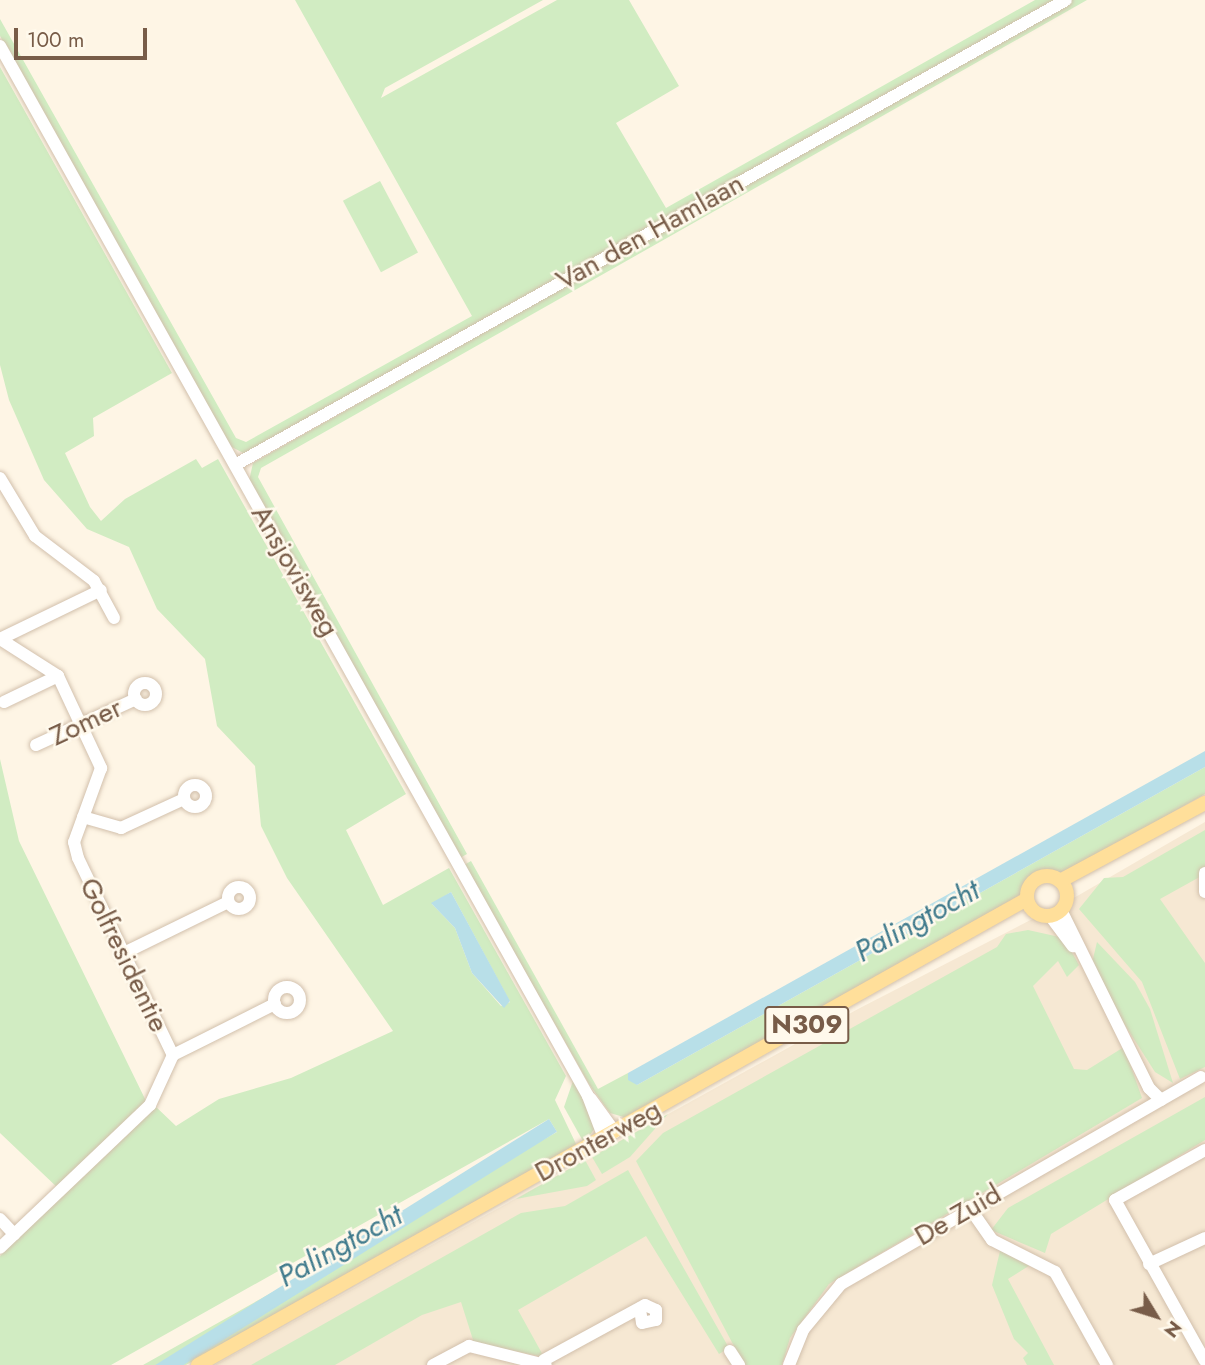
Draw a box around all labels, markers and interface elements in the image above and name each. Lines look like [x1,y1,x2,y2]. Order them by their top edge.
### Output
scale bar [18,14,150,58]
text: 100 m [27,25,84,55]
street label: Van den Hamlaan [550,167,750,297]
street label: Ansjovisweg [244,499,346,643]
street label: Zomer [45,691,127,753]
water label: Palingtocht [848,872,986,970]
street label: Golfresidentie [72,873,176,1037]
road number: N309 [763,1002,851,1048]
street label: Dronterweg [529,1093,667,1189]
street label: De Zuid [909,1177,1007,1253]
water label: Palingtocht [271,1197,409,1295]
north arrow [1121,1281,1191,1351]
text: N [1158,1315,1188,1343]

